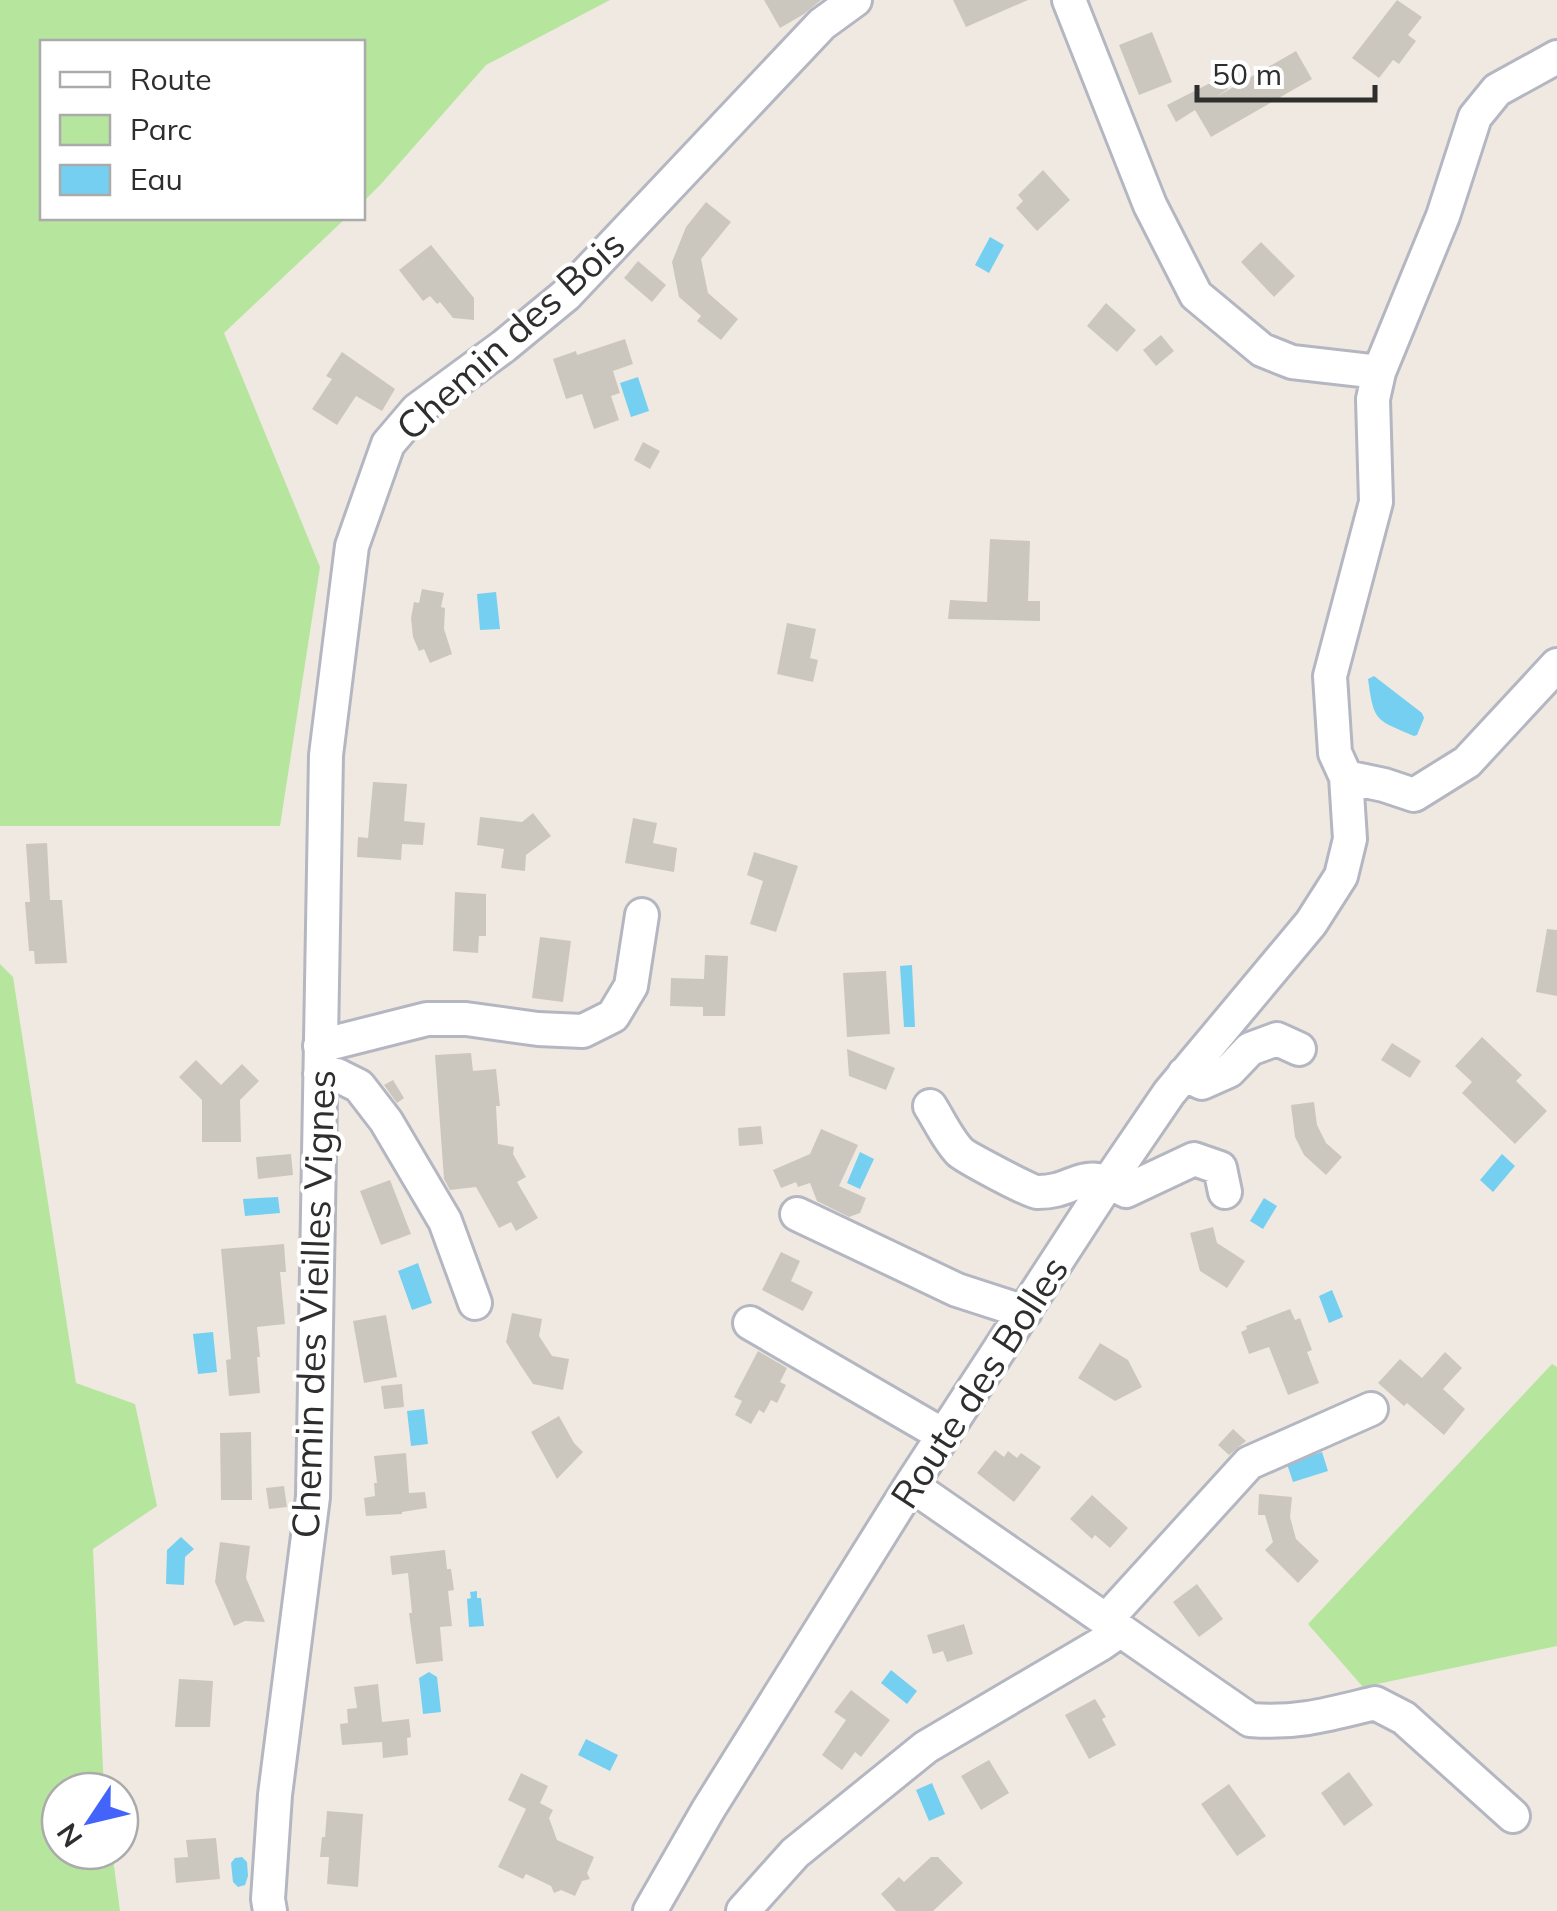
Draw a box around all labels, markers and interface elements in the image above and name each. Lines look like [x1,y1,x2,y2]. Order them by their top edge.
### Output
legend [40,40,365,220]
scale bar [1197,40,1374,102]
text: 50 m [1212,55,1282,93]
text: Route [130,60,212,98]
text: Parc [130,110,192,148]
text: Eau [130,160,183,198]
street label: Chemin des Bois [386,220,634,450]
street label: Chemin des Vieilles Vignes [281,1069,345,1539]
street label: Route des Bolles [880,1247,1078,1517]
north arrow [40,1771,140,1871]
text: N [49,1817,90,1854]

